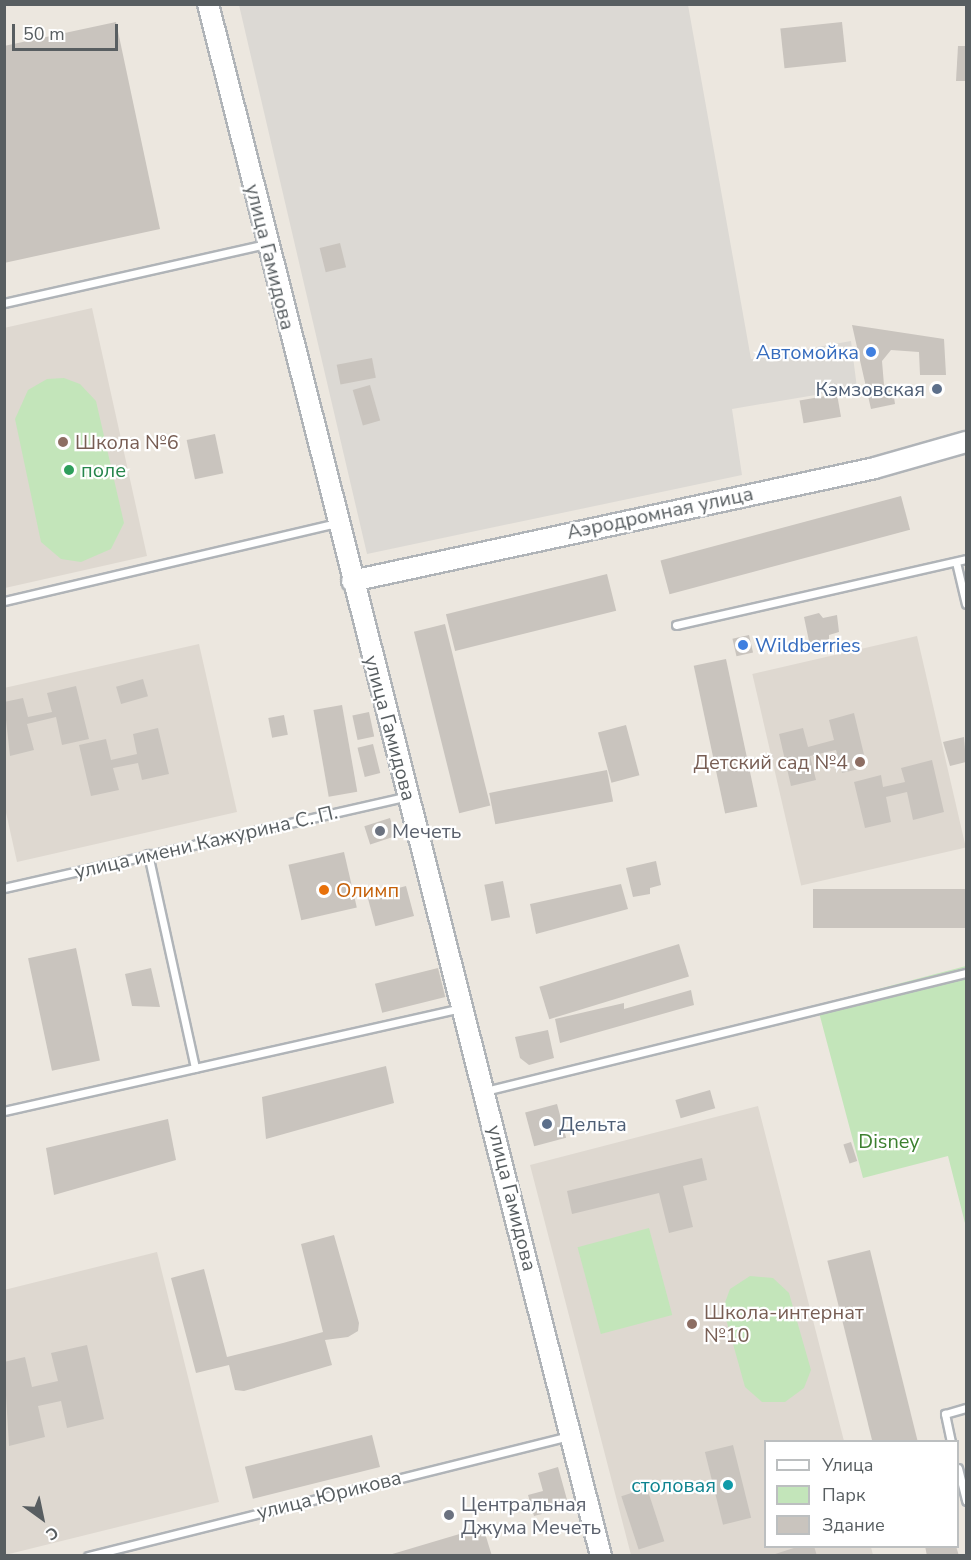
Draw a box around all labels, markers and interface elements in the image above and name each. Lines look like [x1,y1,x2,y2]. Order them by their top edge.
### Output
scale bar [15,12,122,50]
text: 50 m [23,22,65,46]
street label: улица Гамидова [240,182,300,332]
place label: Автомойка [756,340,859,364]
marker: Автомойка [864,345,878,359]
place label: Кэмзовская [815,377,925,401]
marker: Кэмзовская [930,382,944,396]
place label: Школа №6 [75,430,179,454]
marker: Школа №6 [56,435,70,449]
place label: поле [81,458,126,482]
marker: поле [62,463,76,477]
street label: Аэродромная улица [565,482,755,544]
place label: Wildberries [755,633,861,657]
marker: Wildberries [736,638,750,652]
street label: улица Гамидова [359,653,421,803]
place label: Детский сад №4 [693,750,848,774]
marker: Детский сад №4 [853,755,867,769]
street label: улица имени Кажурина С. П. [72,800,340,884]
place label: Мечеть [392,819,461,843]
marker: Мечеть [373,824,387,838]
place label: Олимп [336,878,399,902]
marker: Олимп [317,883,331,897]
place label: Дельта [559,1112,627,1136]
marker: Дельта [540,1117,554,1131]
street label: улица Гамидова [482,1123,542,1273]
park label: Disney [858,1129,920,1153]
place label: Школа-интернат №10 [704,1300,864,1347]
marker: Школа-интернат №10 [685,1317,699,1331]
legend [764,1440,959,1548]
text: Улица [822,1453,873,1477]
street label: улица Юрикова [254,1465,404,1525]
place label: столовая [631,1473,716,1497]
marker: столовая [721,1478,735,1492]
text: Парк [822,1483,865,1507]
north arrow [12,1488,72,1548]
place label: Центральная Джума Мечеть [461,1492,601,1539]
marker: Центральная Джума Мечеть [442,1508,456,1522]
text: Здание [822,1513,885,1537]
text: С [41,1521,62,1545]

